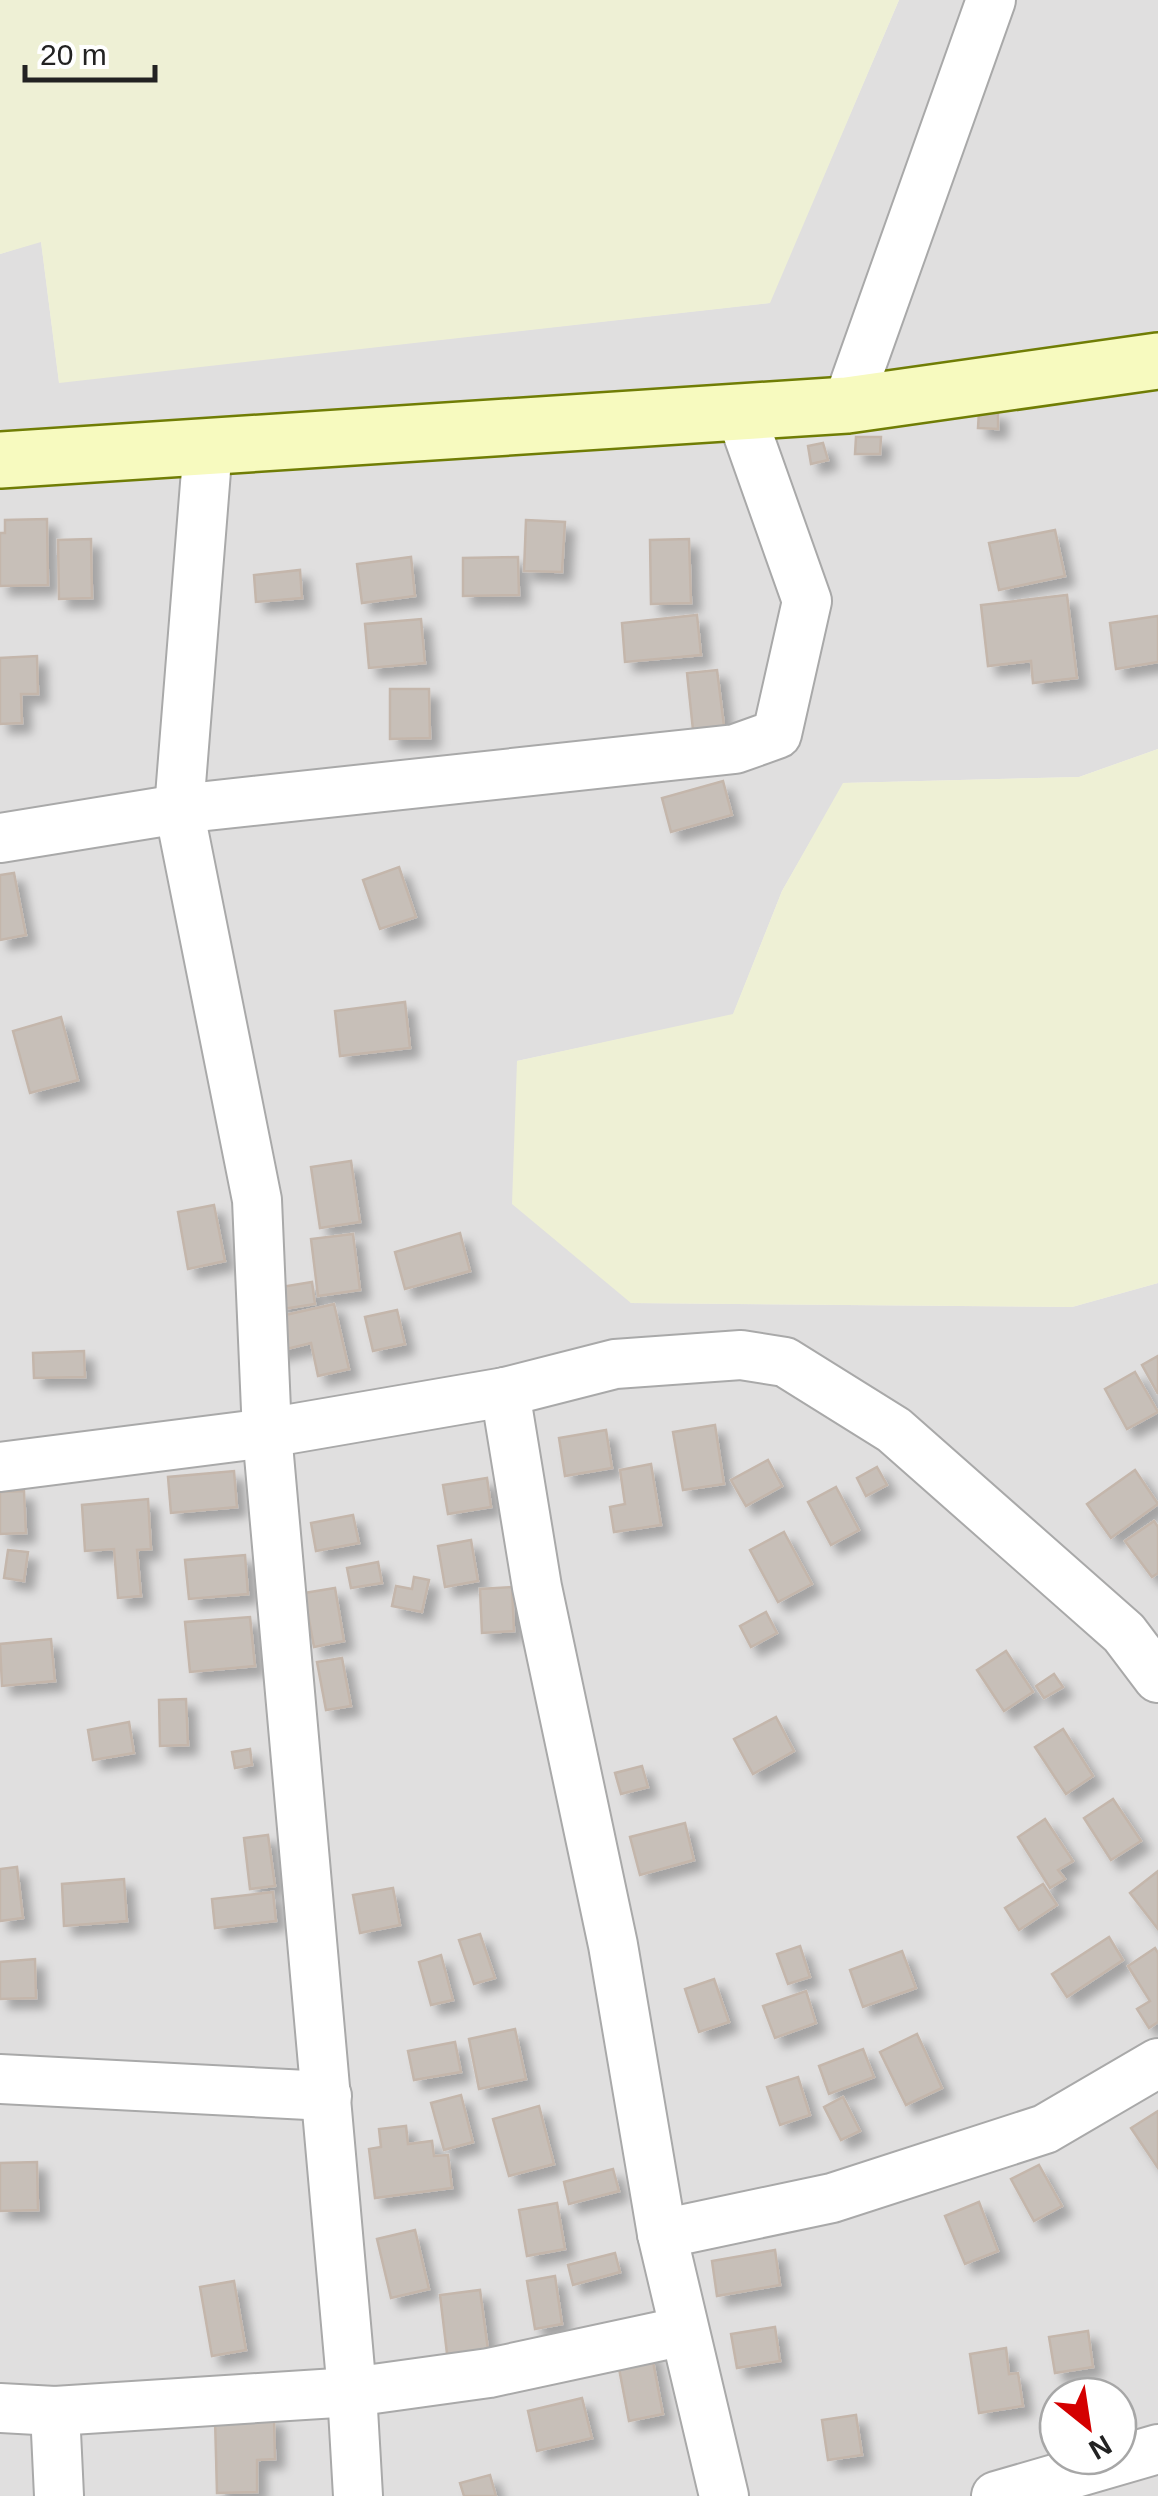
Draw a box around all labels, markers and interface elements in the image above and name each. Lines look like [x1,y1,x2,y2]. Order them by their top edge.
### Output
scale bar [25,20,155,82]
text: 20 m [40,38,107,71]
north arrow [1038,2376,1138,2476]
text: N [1084,2429,1117,2466]

